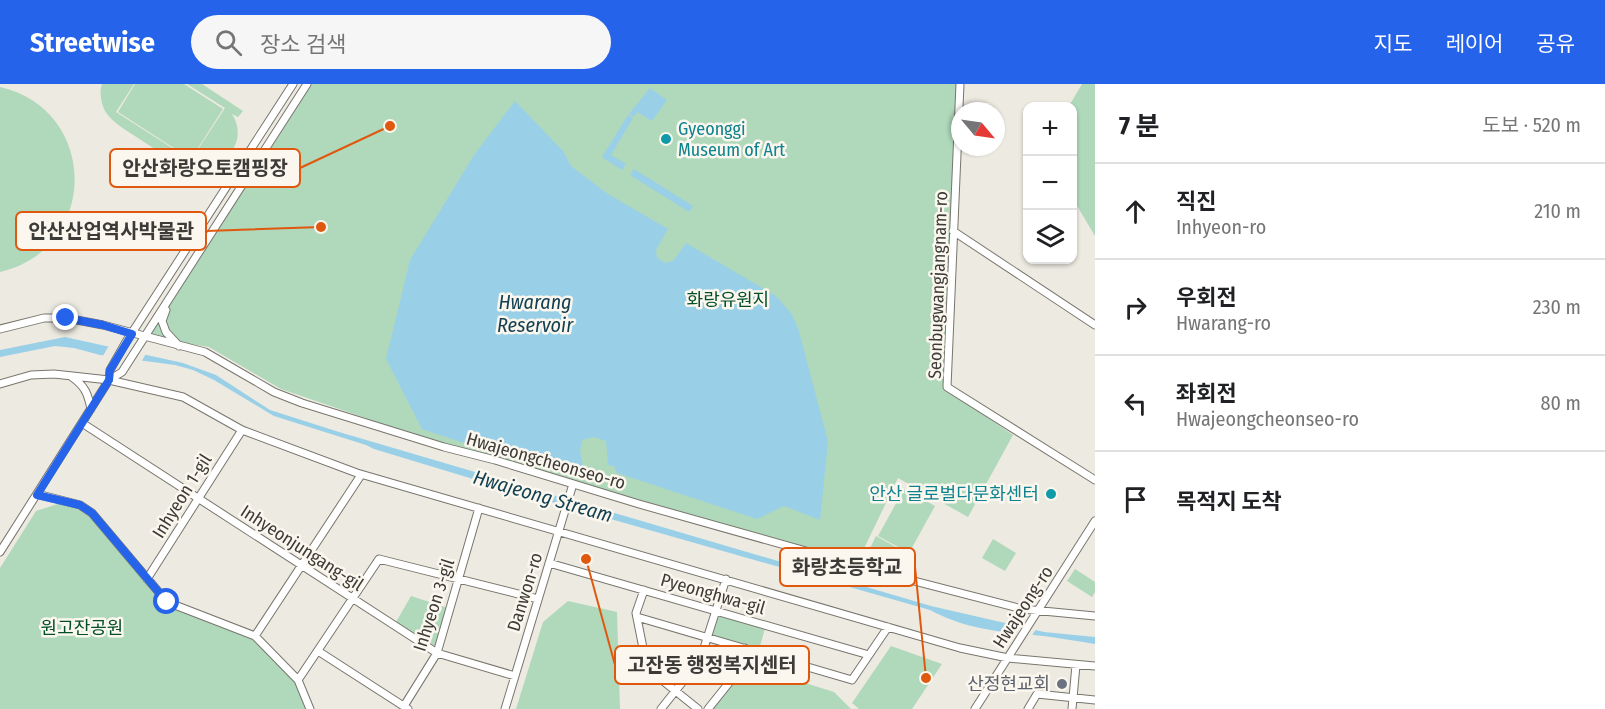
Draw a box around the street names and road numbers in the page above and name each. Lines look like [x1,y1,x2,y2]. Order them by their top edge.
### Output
street label: Seonbugwangjangnam-ro [924,191,952,379]
street label: Hwajeongcheonseo-ro [464,428,628,494]
street label: Inhyeon 1-gil [147,450,217,542]
street label: Inhyeonjungang-gil [237,500,368,596]
street label: Danwon-ro [503,550,547,634]
street label: Inhyeon 3-gil [409,556,459,654]
street label: Hwajeong-ro [988,562,1058,652]
street label: Pyeonghwa-gil [658,569,768,619]

